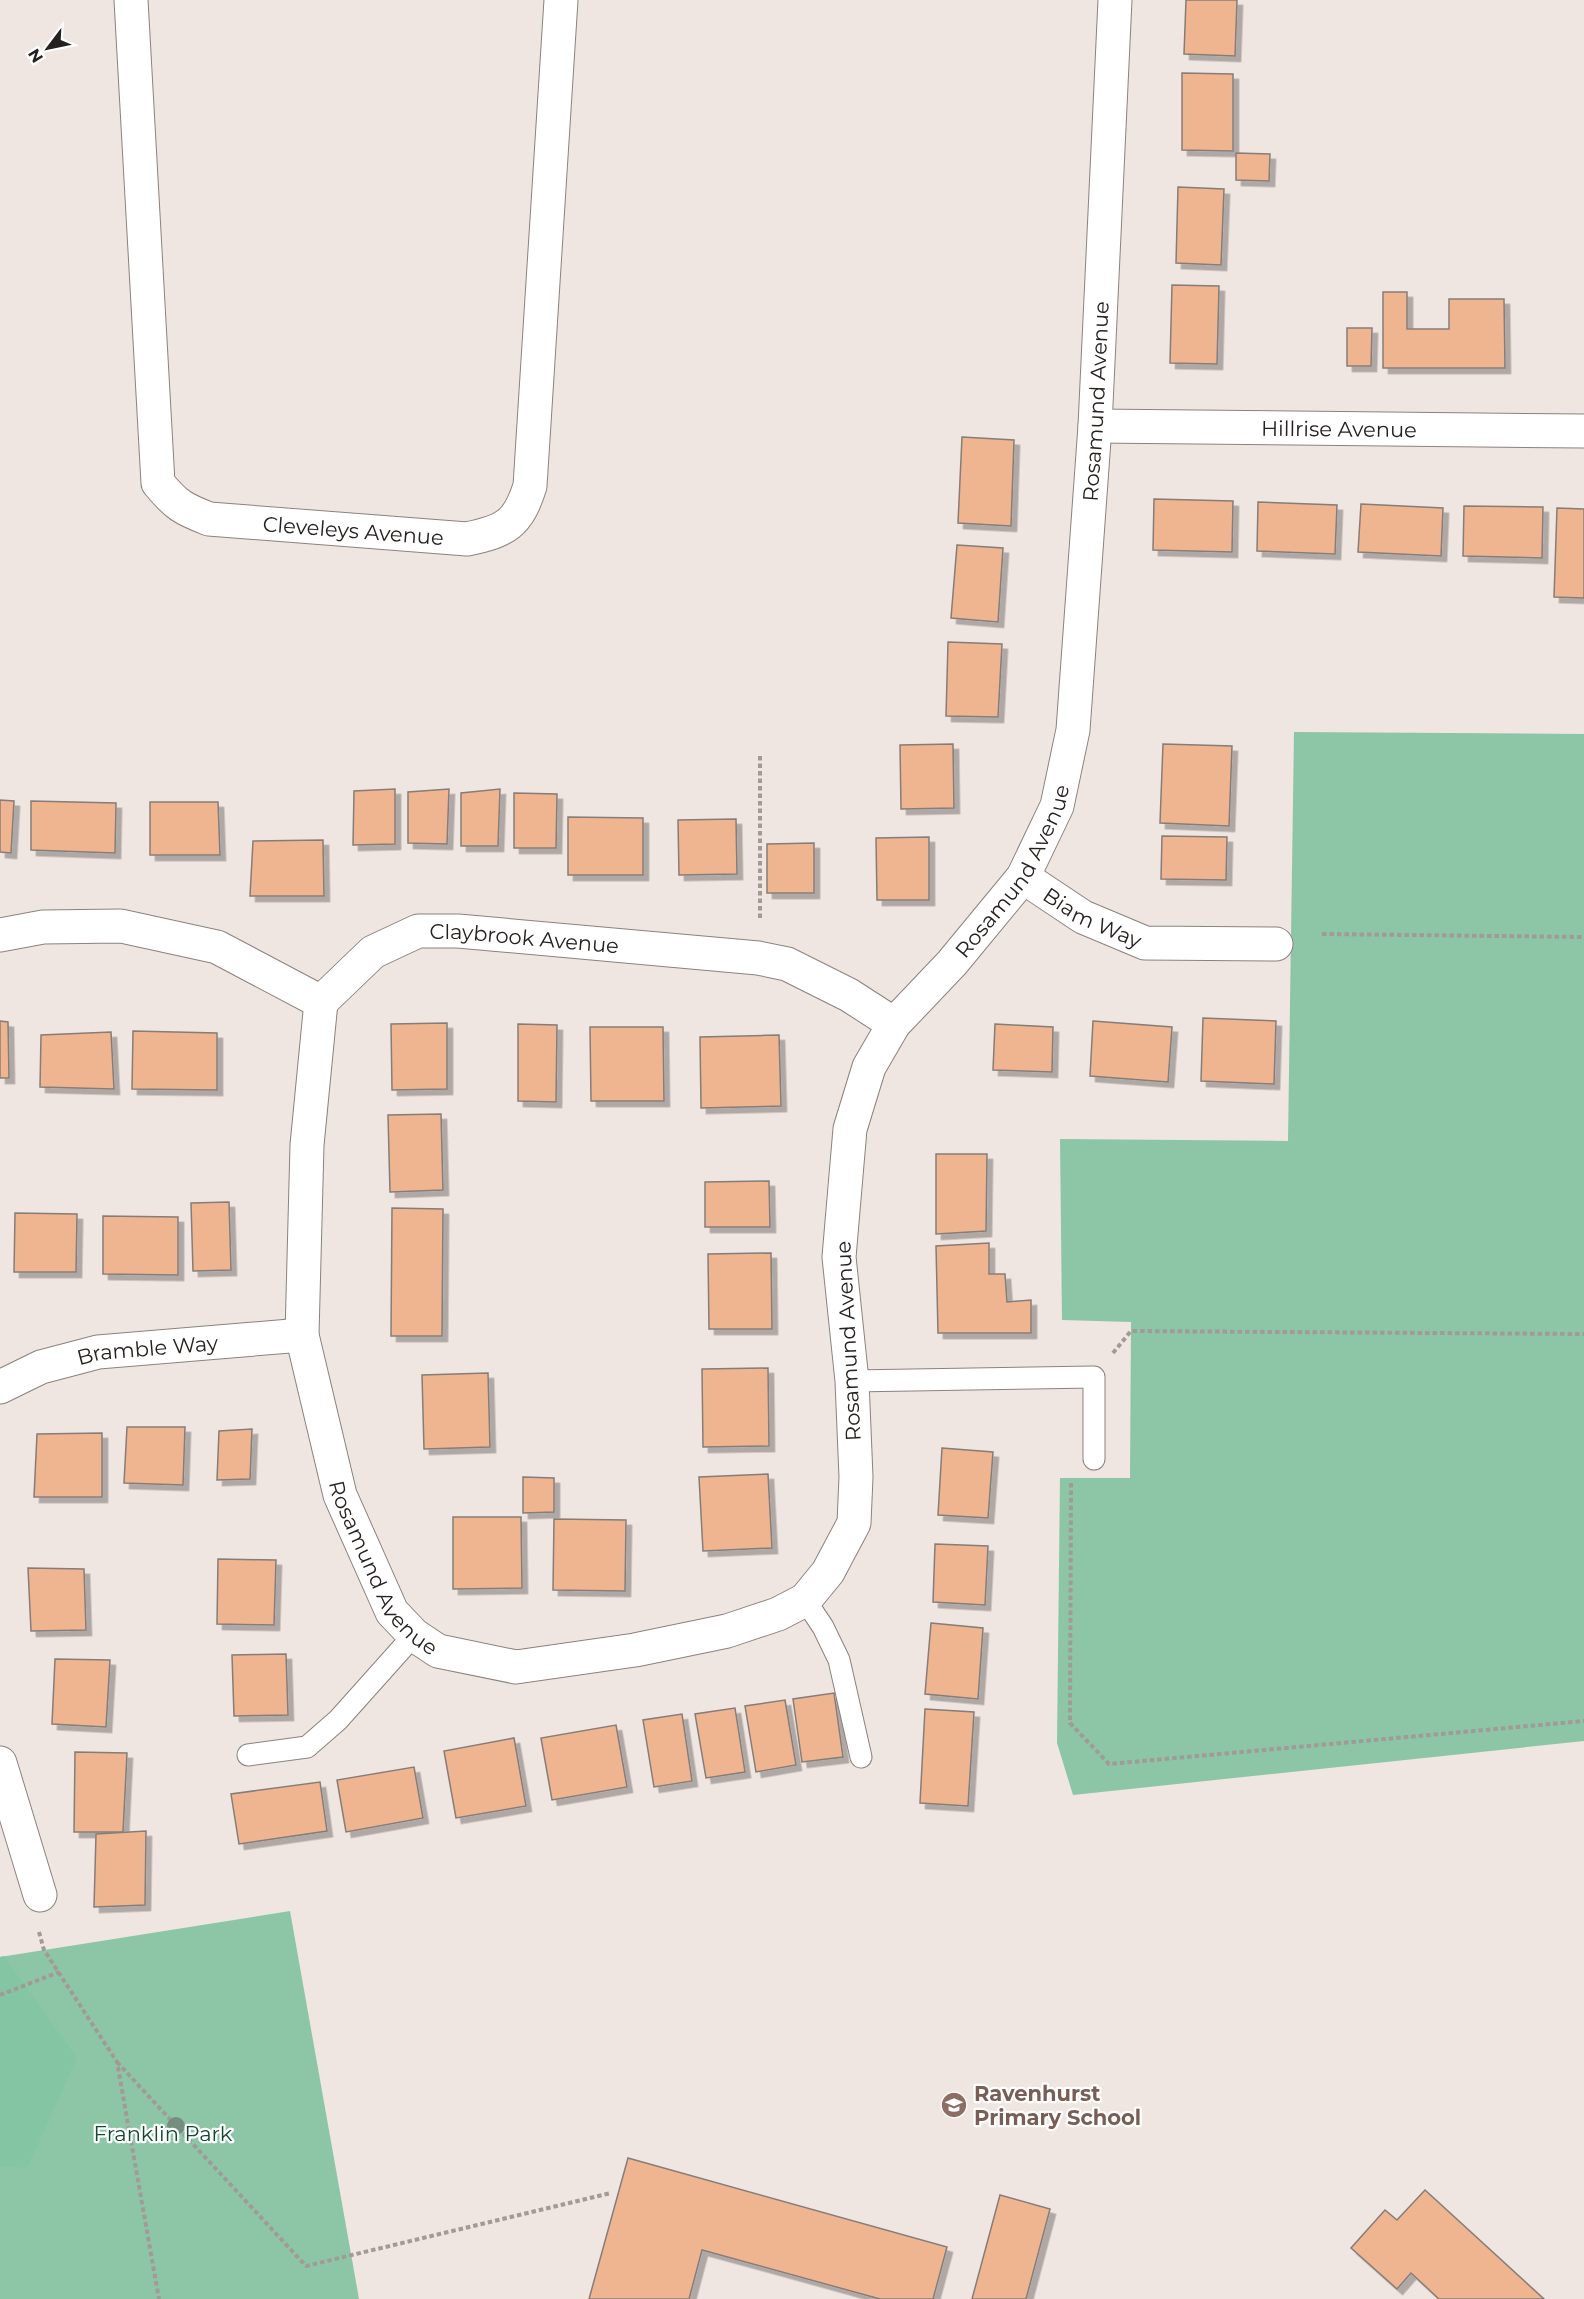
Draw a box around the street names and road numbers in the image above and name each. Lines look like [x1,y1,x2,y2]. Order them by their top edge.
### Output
street label: Rosamund Avenue [1077,301,1113,502]
street label: Hillrise Avenue [1261,415,1417,442]
street label: Cleveleys Avenue [262,511,445,550]
street label: Rosamund Avenue [949,782,1074,962]
street label: Biam Way [1039,882,1146,953]
street label: Claybrook Avenue [430,919,620,958]
street label: Rosamund Avenue [830,1240,866,1442]
street label: Bramble Way [74,1330,220,1370]
street label: Rosamund Avenue [324,1478,443,1660]

